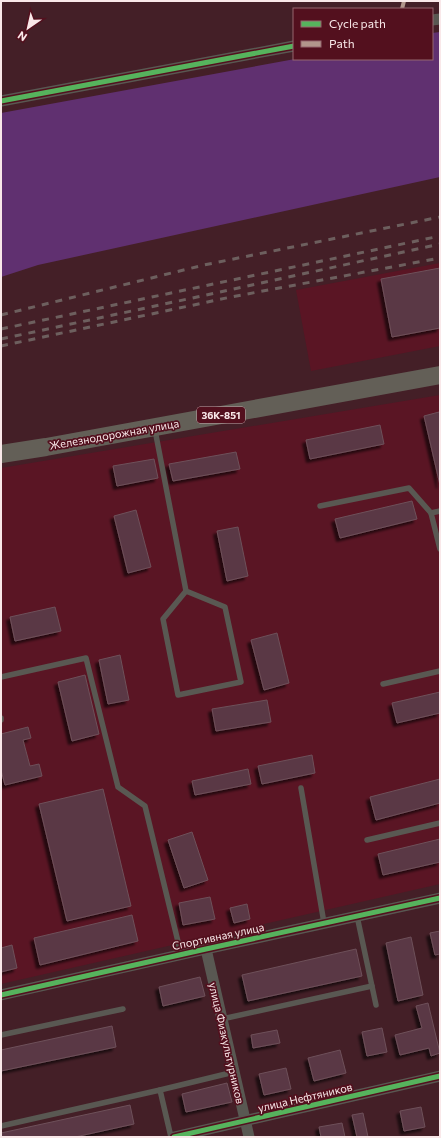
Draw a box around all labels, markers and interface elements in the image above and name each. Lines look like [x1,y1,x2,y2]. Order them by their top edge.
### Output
north arrow [8,8,48,48]
legend [293,8,433,60]
text: Cycle path [329,16,386,30]
text: N [15,29,29,44]
text: Path [329,36,355,50]
road number: 36К-851 [197,407,245,423]
street label: Железнодорожная улица [48,416,180,452]
street label: Спортивная улица [171,920,265,952]
street label: улица Физкультурников [207,981,247,1105]
street label: улица Нефтяников [257,1080,354,1114]

